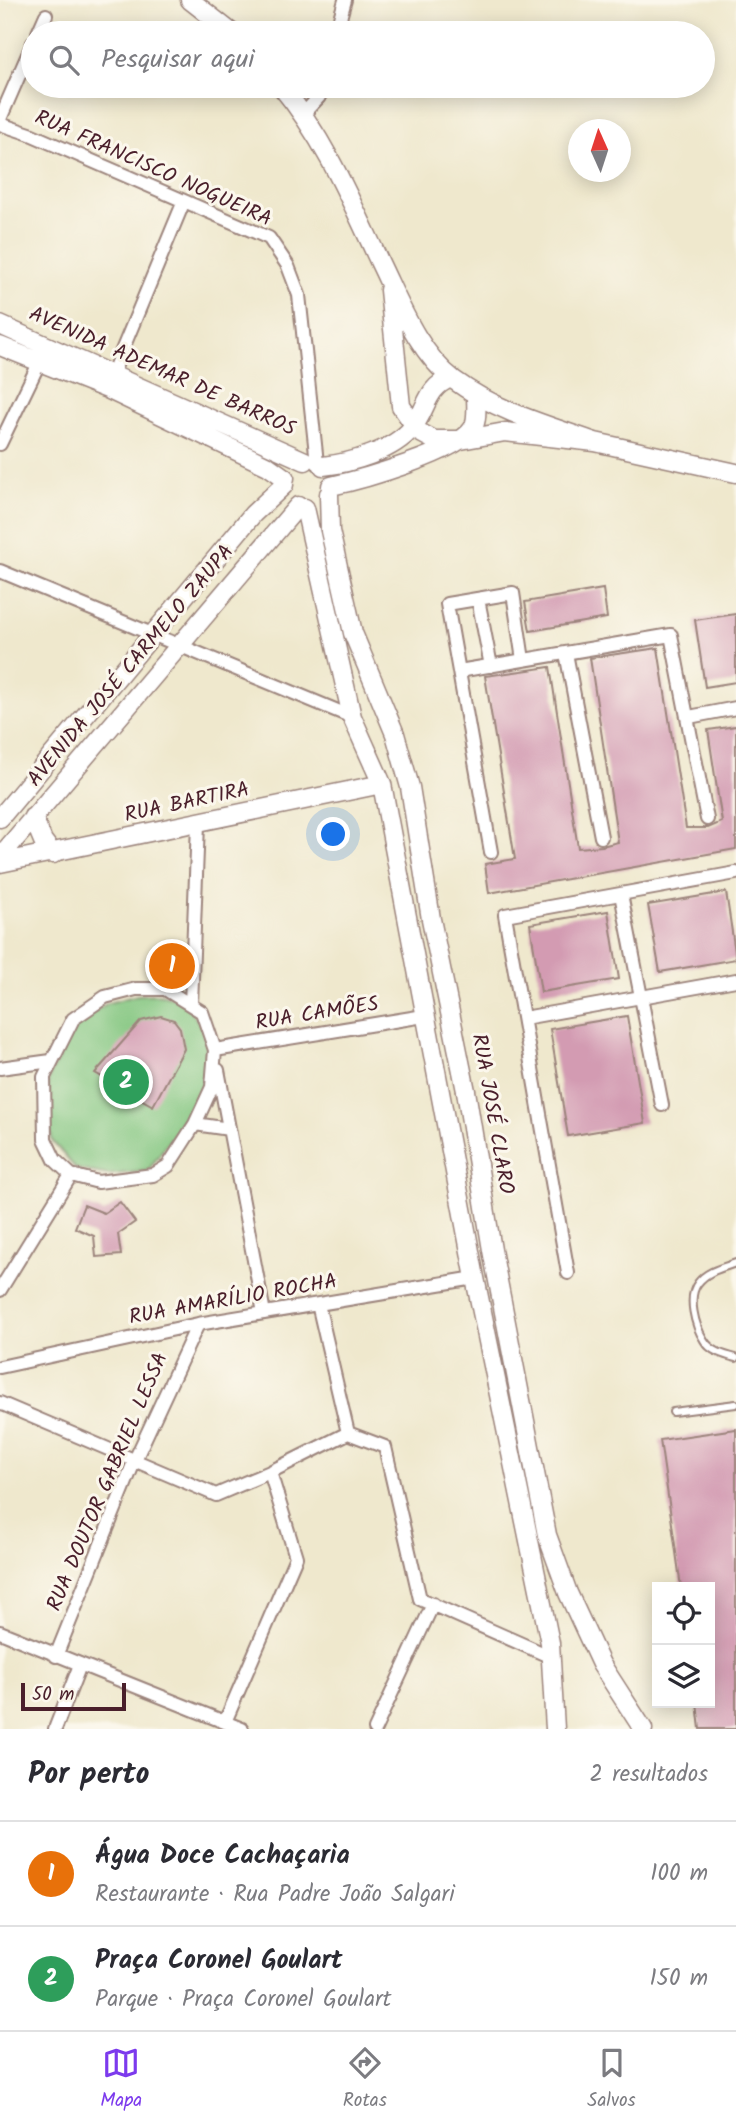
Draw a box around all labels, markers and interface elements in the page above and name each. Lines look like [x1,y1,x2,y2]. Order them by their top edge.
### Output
search box [21,21,715,98]
text: Pesquisar aqui [101,39,254,81]
icon: search [45,41,83,79]
street label: RUA FRANCISCO NOGUEIRA [29,102,277,236]
north arrow [568,119,631,182]
street label: AVENIDA ADEMAR DE BARROS [23,298,301,446]
street label: AVENIDA JOSÉ CARMELO ZAUPA [19,537,243,795]
street label: RUA BARTIRA [121,774,253,832]
your location [316,817,350,851]
pin: 1 [149,940,195,992]
street label: RUA CAMÕES [253,988,381,1040]
street label: RUA JOSÉ CLARO [462,1031,522,1197]
pin: 2 [103,1056,149,1108]
street label: RUA AMARÍLIO ROCHA [126,1265,340,1335]
street label: RUA DOUTOR GABRIEL LESSA [38,1347,178,1617]
map controls [652,1582,715,1708]
button: locate [652,1582,715,1645]
button: layers [652,1645,715,1708]
scale bar [21,1680,126,1712]
text: 50 m [32,1680,74,1710]
text: Por perto [28,1751,149,1799]
text: 2 resultados [590,1757,708,1793]
text: Água Doce Cachaçaria [95,1835,350,1877]
text: 1 [48,1856,54,1892]
text: 100 m [650,1856,708,1892]
text: Restaurante · Rua Padre João Salgari [95,1877,455,1913]
text: Praça Coronel Goulart [95,1940,343,1982]
text: 2 [44,1961,58,1997]
text: 150 m [649,1961,708,1997]
text: Parque · Praça Coronel Goulart [95,1982,391,2018]
tab: Mapa [100,2044,142,2116]
tab: Rotas [343,2044,387,2116]
tab: Salvos [587,2044,636,2116]

